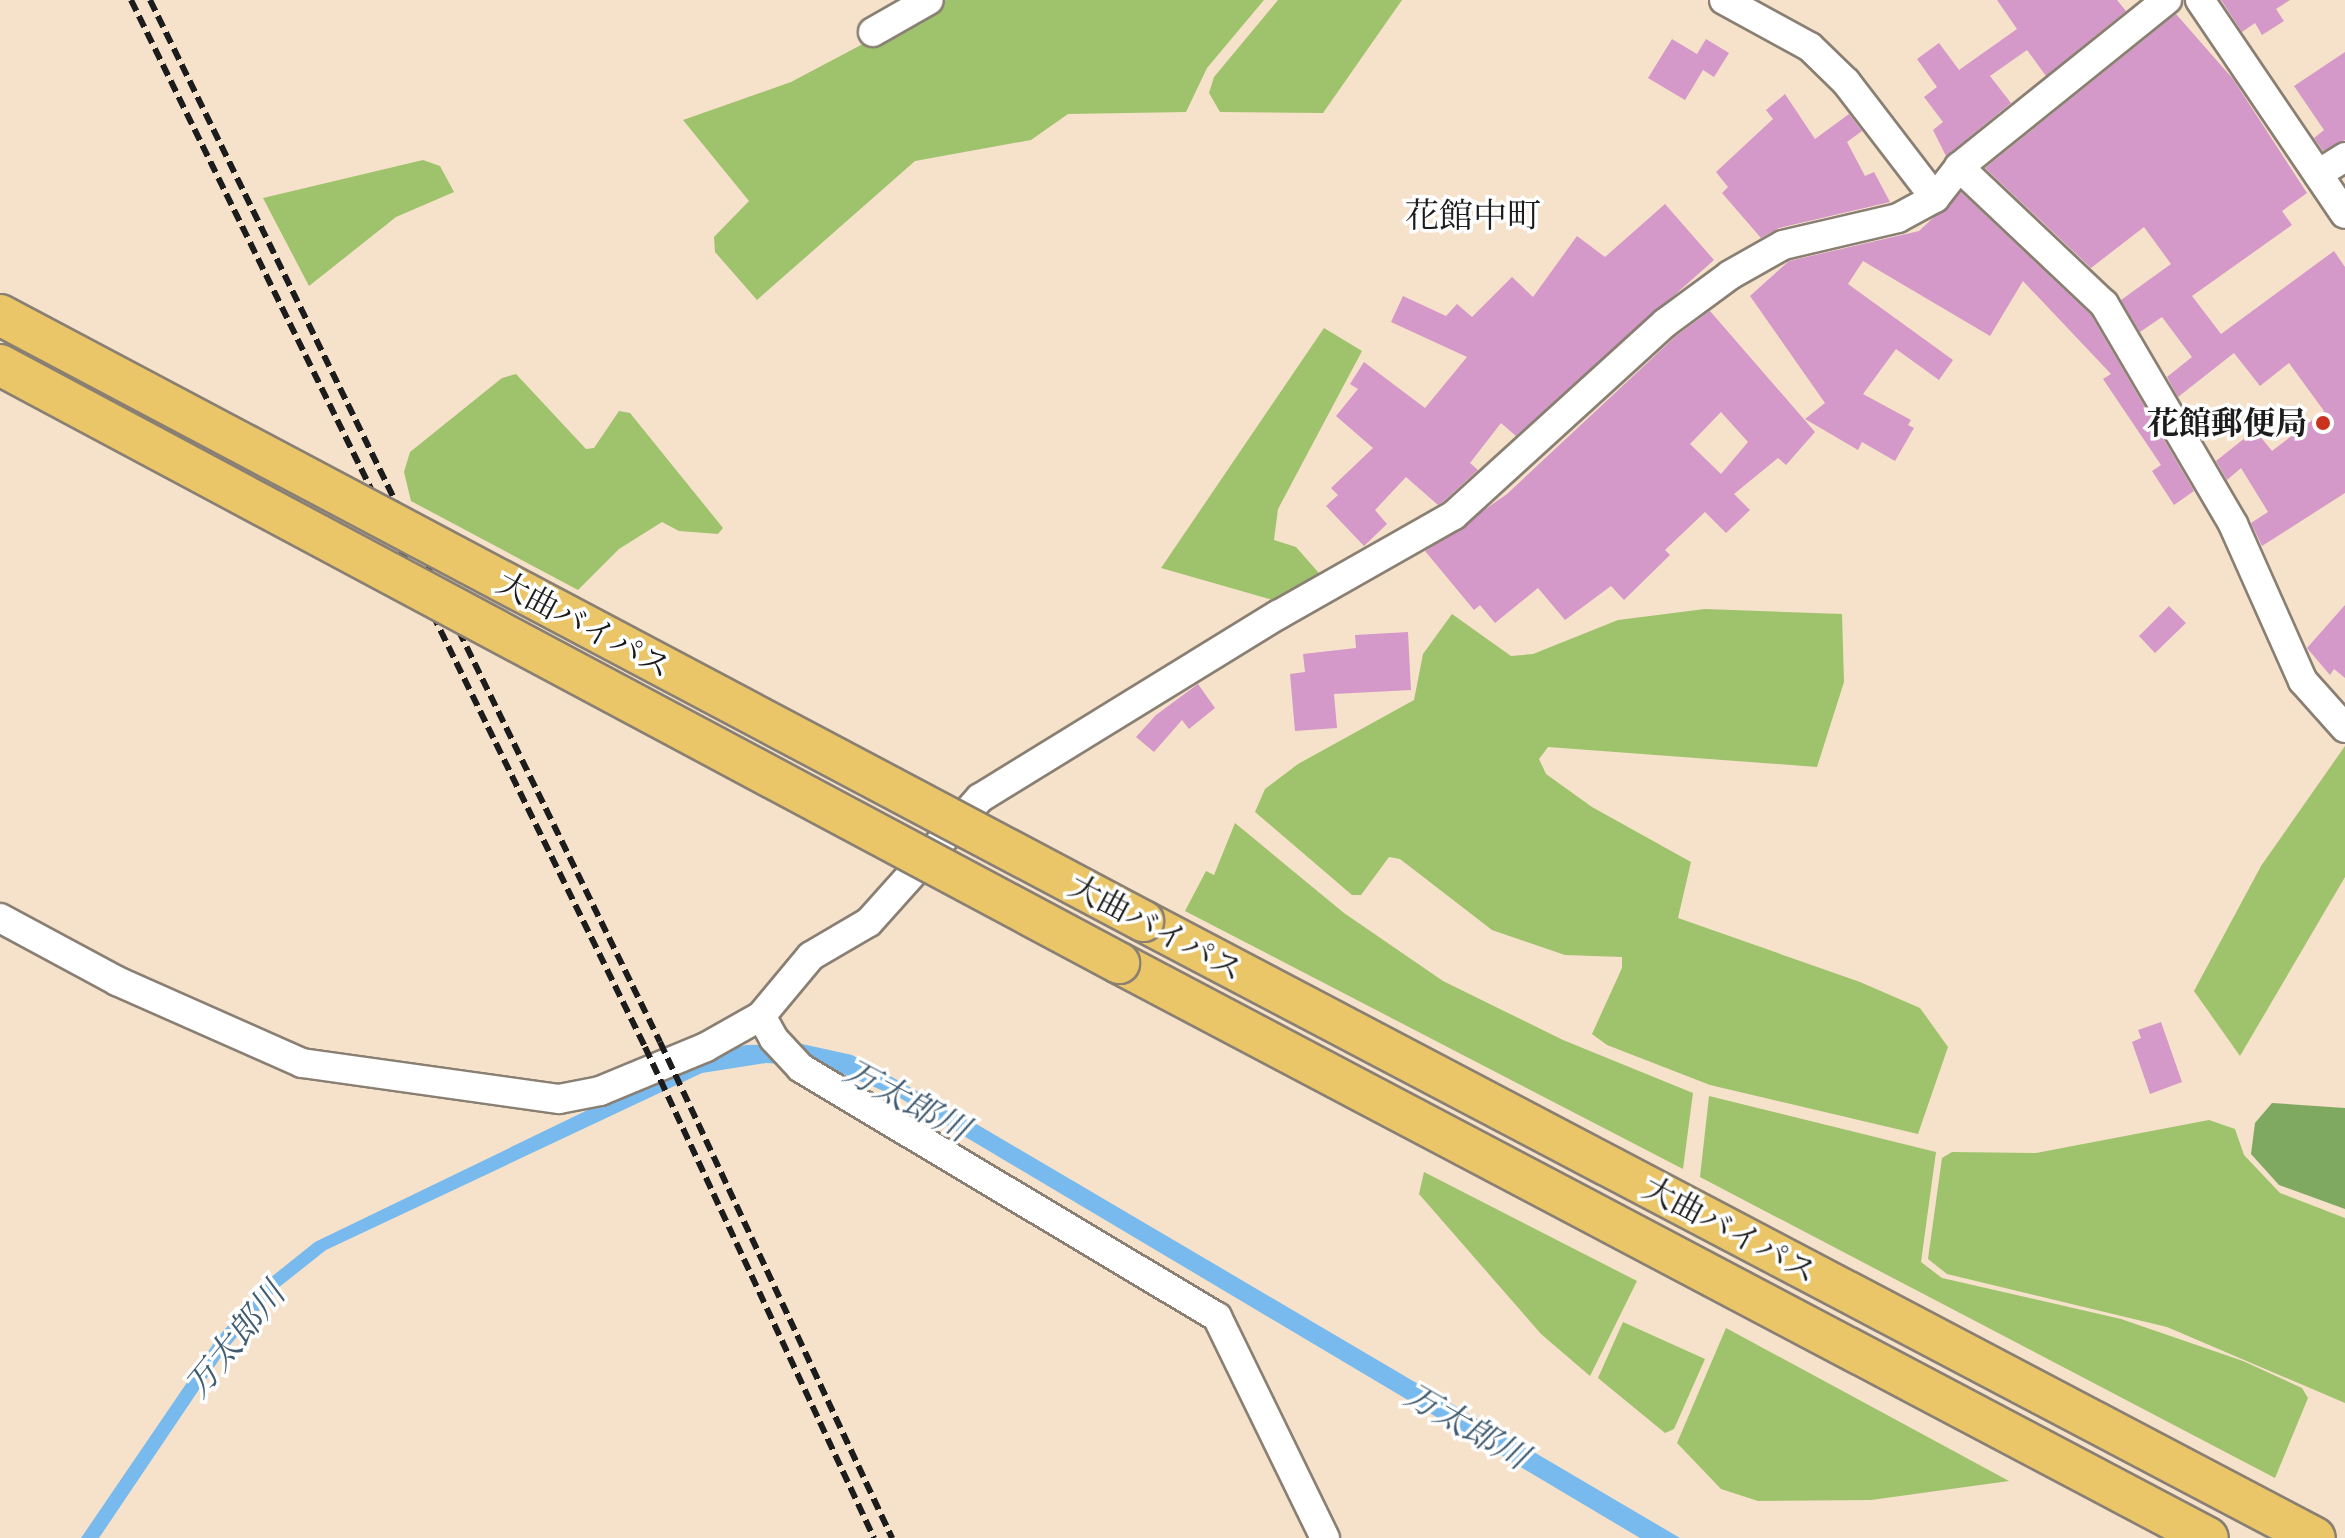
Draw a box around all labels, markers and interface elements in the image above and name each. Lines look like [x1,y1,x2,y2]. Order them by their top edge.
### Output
district label: 花館中町 [1405,195,1541,235]
place label: 花館郵便局 [2147,404,2307,442]
marker: 花館郵便局 [2314,414,2332,432]
street label: 大曲バイパス [490,563,678,687]
street label: 大曲バイパス [1062,866,1250,990]
water label: 万太郎川 [837,1049,977,1149]
street label: 大曲バイパス [1636,1168,1824,1292]
water label: 万太郎川 [175,1273,293,1405]
water label: 万太郎川 [1398,1373,1536,1477]

